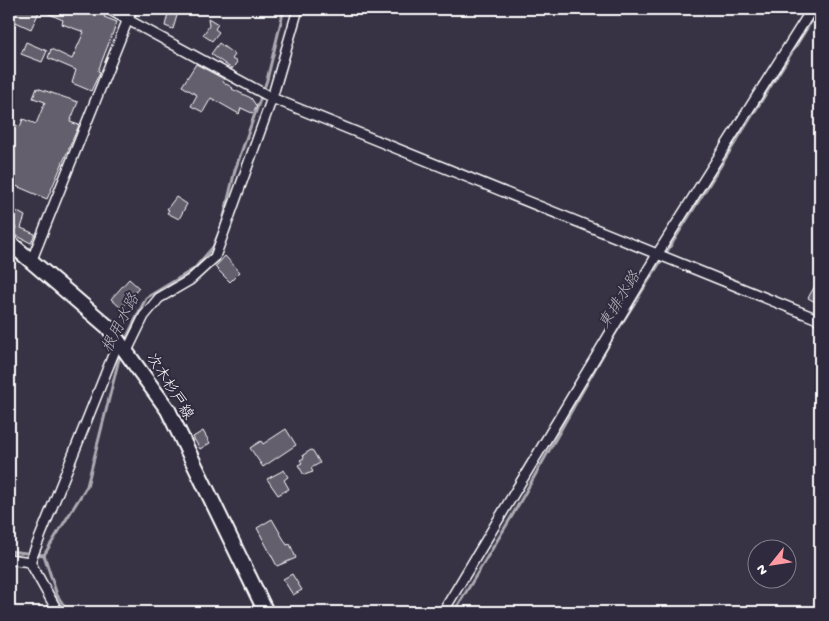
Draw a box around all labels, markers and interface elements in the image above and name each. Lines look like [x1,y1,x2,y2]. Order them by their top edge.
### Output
water label: 東排水路 [595,267,647,333]
water label: 根用水路 [98,290,145,357]
street label: 次木杉戸線 [141,350,197,424]
north arrow [746,538,796,588]
text: N [753,561,773,577]

